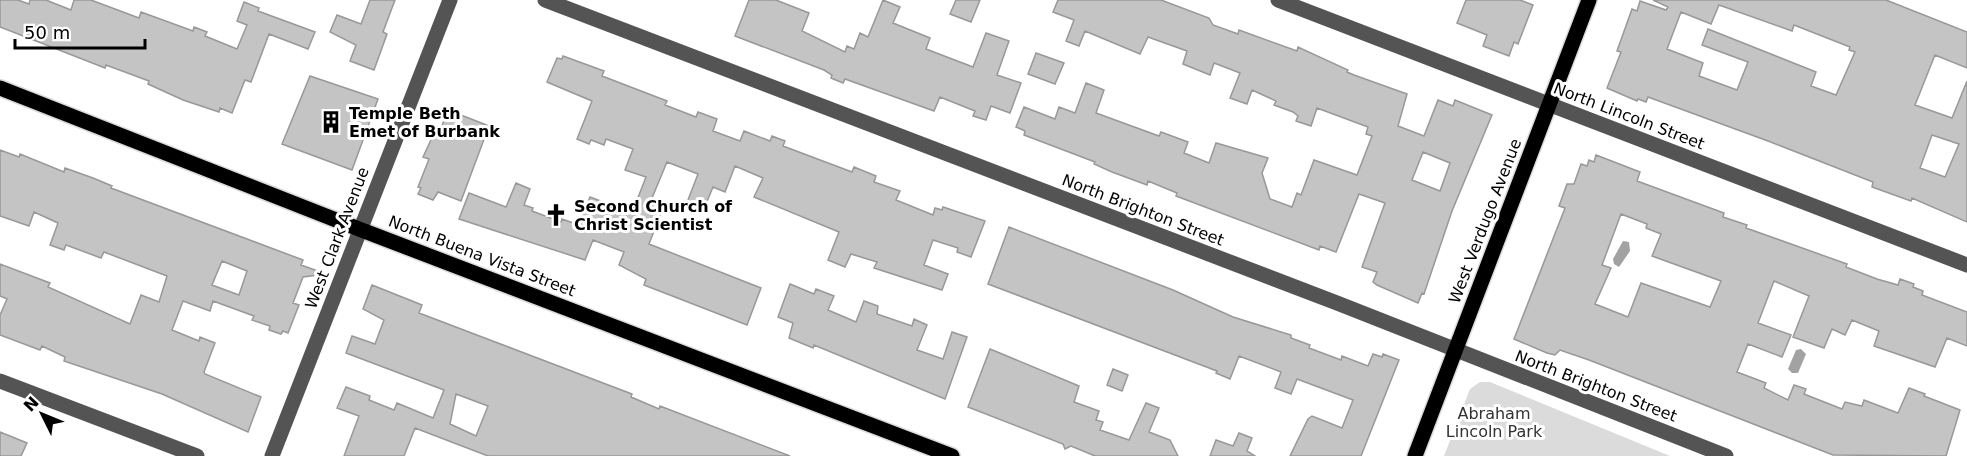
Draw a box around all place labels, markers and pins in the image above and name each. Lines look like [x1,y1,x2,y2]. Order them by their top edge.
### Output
place label: Temple Beth Emet of Burbank [349,104,500,141]
building icon: Temple Beth Emet of Burbank [318,109,344,135]
place label: Second Church of Christ Scientist [574,197,733,234]
church icon: Second Church of Christ Scientist [543,202,569,228]

